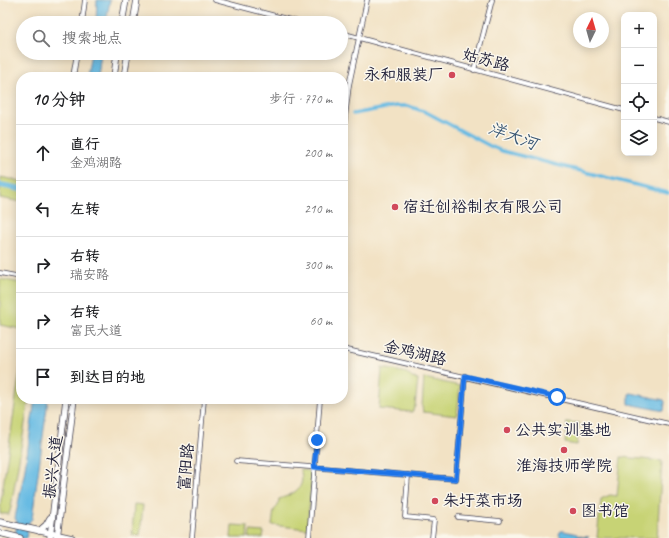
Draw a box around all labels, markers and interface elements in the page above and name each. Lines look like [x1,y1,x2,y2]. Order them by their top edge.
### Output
north arrow [573,12,609,48]
map controls [621,12,657,156]
button: + [621,12,657,48]
search box [16,16,348,60]
icon: search [30,27,52,49]
text: 搜索地点 [62,29,122,48]
street label: 姑苏路 [460,44,512,76]
button: − [621,48,657,84]
place label: 永和服装厂 [364,65,444,85]
marker: 永和服装厂 [447,70,457,80]
button: locate [621,84,657,120]
text: 10 分钟 [32,89,85,110]
text: 步行 · 770 m [269,91,332,107]
water label: 洋大河 [485,117,543,156]
button: layers [621,120,657,156]
text: 直行 [70,135,100,154]
icon: ahead [32,142,54,164]
text: 200 m [304,145,332,161]
text: 金鸡湖路 [70,155,122,171]
place label: 宿迁创裕制衣有限公司 [403,197,563,217]
icon: left [32,198,54,220]
text: 左转 [70,200,100,219]
text: 210 m [304,201,332,217]
marker: 宿迁创裕制衣有限公司 [390,202,400,212]
text: 右转 [70,247,100,266]
icon: right [32,254,54,276]
text: 300 m [304,257,332,273]
text: 瑞安路 [70,267,109,283]
text: 右转 [70,303,100,322]
icon: right [32,310,54,332]
text: 60 m [310,313,332,329]
text: 富民大道 [70,323,122,339]
street label: 金鸡湖路 [382,336,448,370]
icon: arrive [32,366,54,388]
text: 到达目的地 [70,368,145,387]
route start [548,388,566,406]
place label: 公共实训基地 [515,420,611,440]
marker: 公共实训基地 [502,425,512,435]
route end [308,431,326,449]
street label: 振兴大道 [39,434,67,500]
street label: 富阳路 [174,442,198,492]
marker: 淮海技师学院 [559,445,569,455]
place label: 淮海技师学院 [516,456,612,476]
place label: 朱圩菜市场 [443,491,523,511]
marker: 朱圩菜市场 [430,496,440,506]
place label: 图书馆 [581,501,629,521]
marker: 图书馆 [568,506,578,516]

